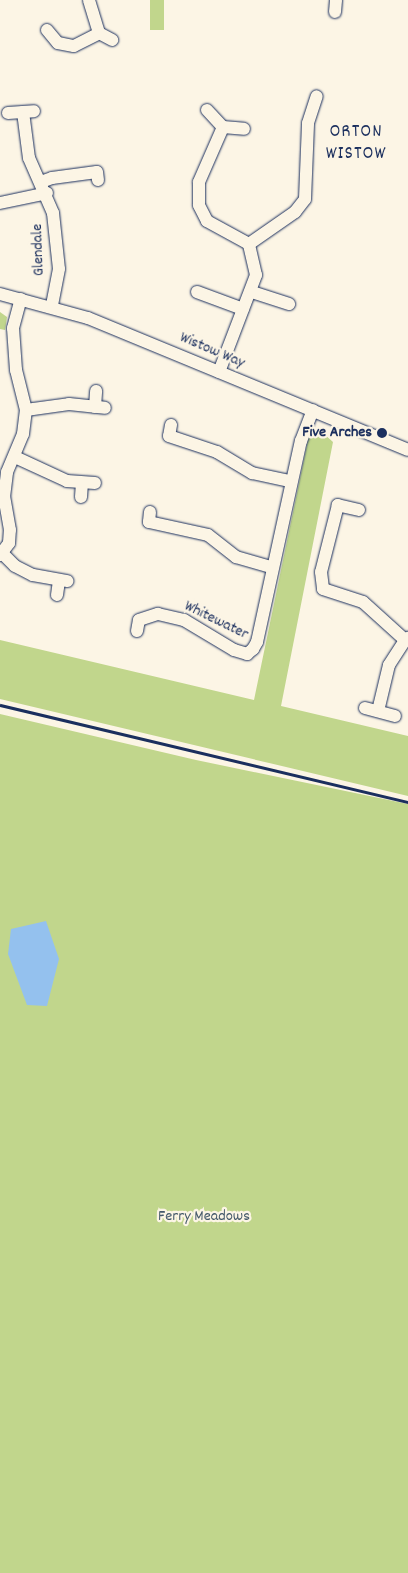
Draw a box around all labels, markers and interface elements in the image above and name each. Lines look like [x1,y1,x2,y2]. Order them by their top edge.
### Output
district label: ORTON WISTOW [325,122,387,166]
street label: Glendale [28,224,50,276]
street label: Wistow Way [176,329,248,373]
place label: Five Arches [302,423,372,443]
marker: Five Arches [376,427,388,439]
street label: Whitewater [181,597,251,645]
park label: Ferry Meadows [158,1207,250,1227]

